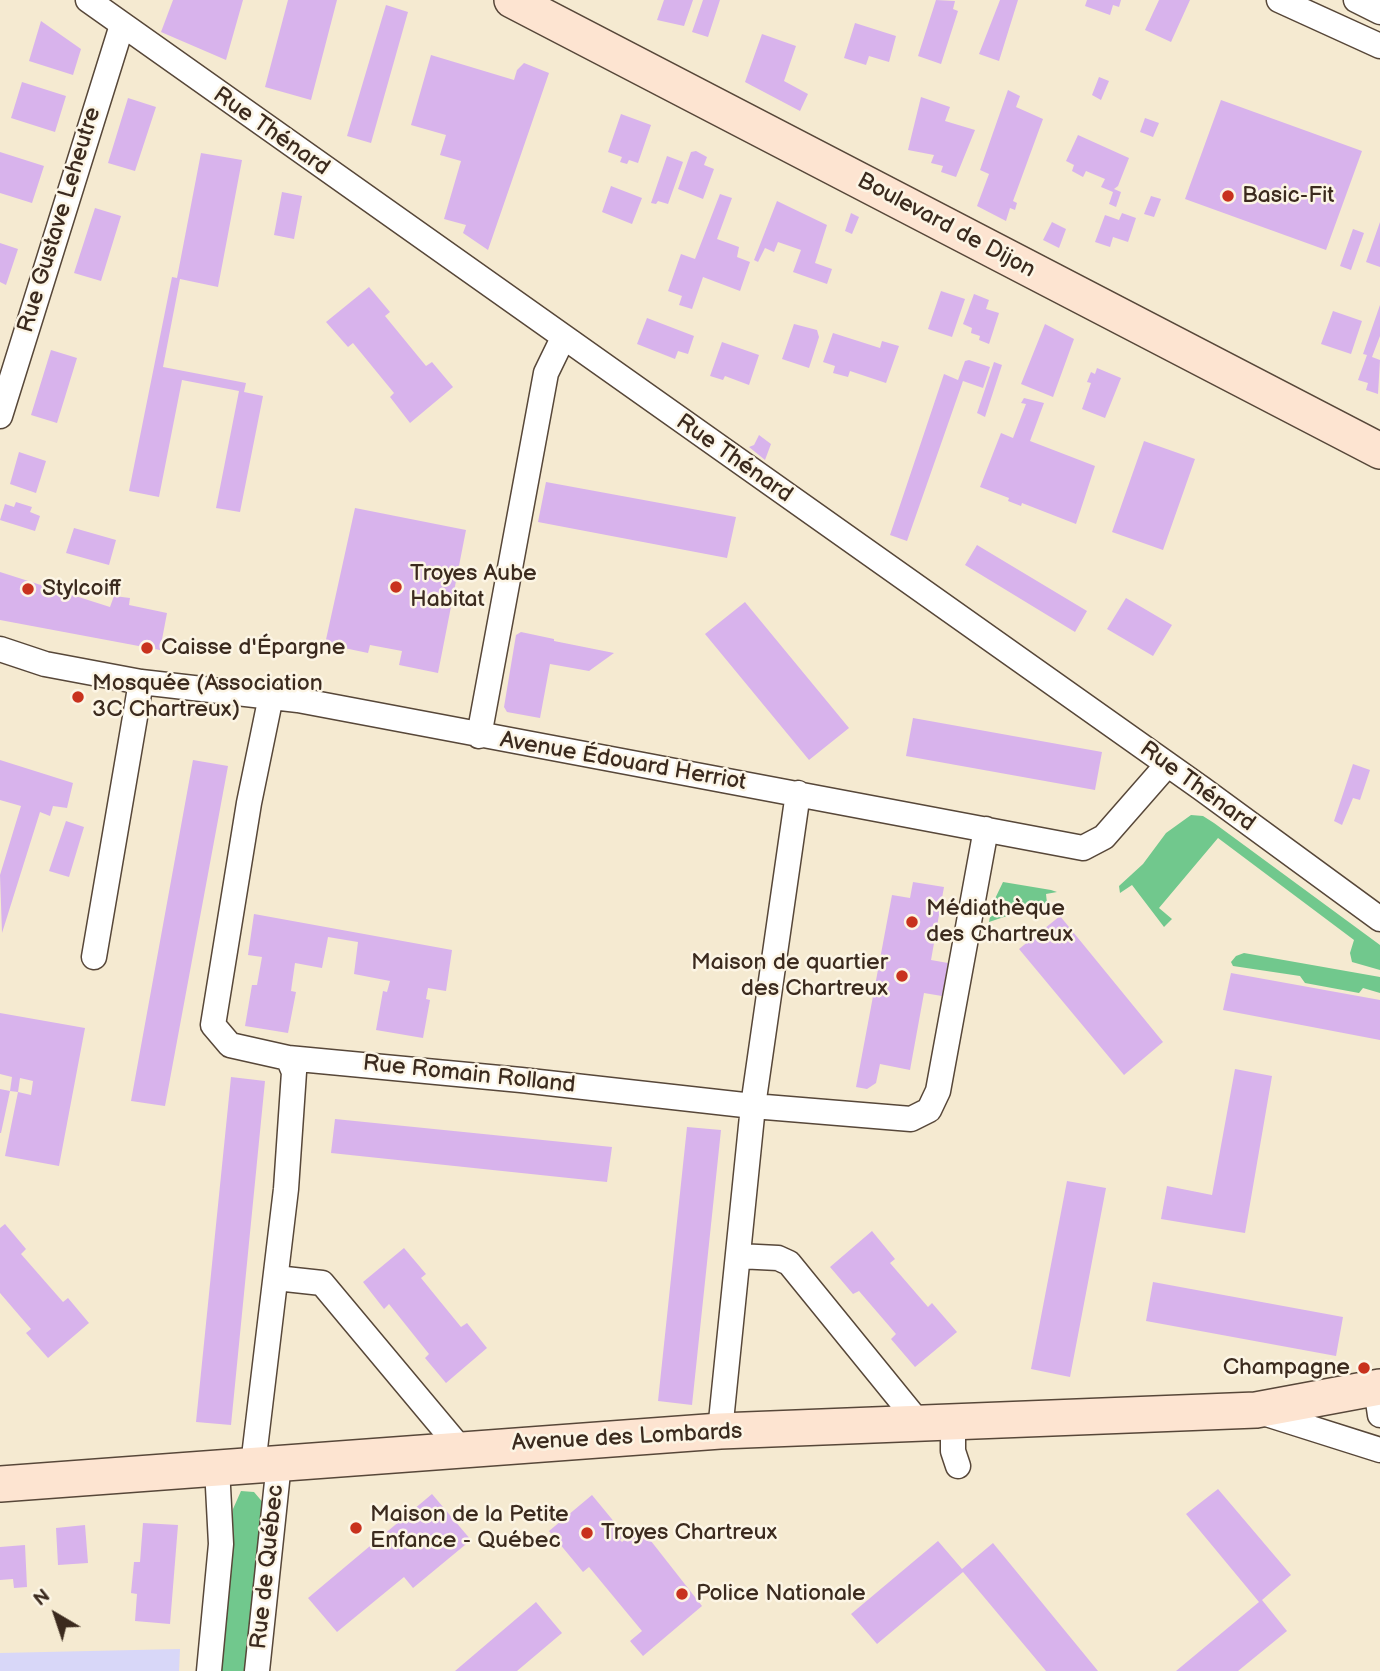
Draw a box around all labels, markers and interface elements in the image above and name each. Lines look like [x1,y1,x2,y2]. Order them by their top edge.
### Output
street label: Rue Thénard [207,82,335,182]
street label: Rue Gustave Leheutre [13,104,107,336]
street label: Boulevard de Dijon [852,167,1040,285]
place label: Basic-Fit [1242,182,1334,210]
marker: Basic-Fit [1220,188,1236,204]
street label: Rue Thénard [670,409,798,509]
place label: Troyes Aube Habitat [410,560,537,614]
place label: Stylcoiff [42,575,122,603]
marker: Troyes Aube Habitat [388,579,404,595]
marker: Stylcoiff [20,581,36,597]
place label: Caisse d'Épargne [161,634,345,662]
marker: Caisse d'Épargne [139,640,155,656]
place label: Mosquée (Association 3C Chartreux) [92,670,323,724]
marker: Mosquée (Association 3C Chartreux) [70,689,86,705]
street label: Avenue Édouard Herriot [498,727,748,797]
street label: Rue Thénard [1134,736,1260,838]
place label: Médiathèque des Chartreux [926,895,1073,949]
marker: Médiathèque des Chartreux [904,914,920,930]
place label: Maison de quartier des Chartreux [691,949,888,1003]
marker: Maison de quartier des Chartreux [894,968,910,984]
street label: Rue Romain Rolland [361,1050,577,1100]
place label: Champagne [1223,1354,1350,1382]
marker: Champagne [1356,1360,1372,1376]
street label: Avenue des Lombards [511,1418,743,1458]
street label: Rue de Québec [246,1483,290,1651]
place label: Maison de la Petite Enfance - Québec [370,1501,569,1555]
place label: Troyes Chartreux [601,1519,777,1547]
marker: Maison de la Petite Enfance - Québec [348,1520,364,1536]
marker: Troyes Chartreux [579,1525,595,1541]
north arrow [21,1580,91,1650]
place label: Police Nationale [696,1580,866,1608]
text: N [30,1585,55,1612]
marker: Police Nationale [674,1586,690,1602]

